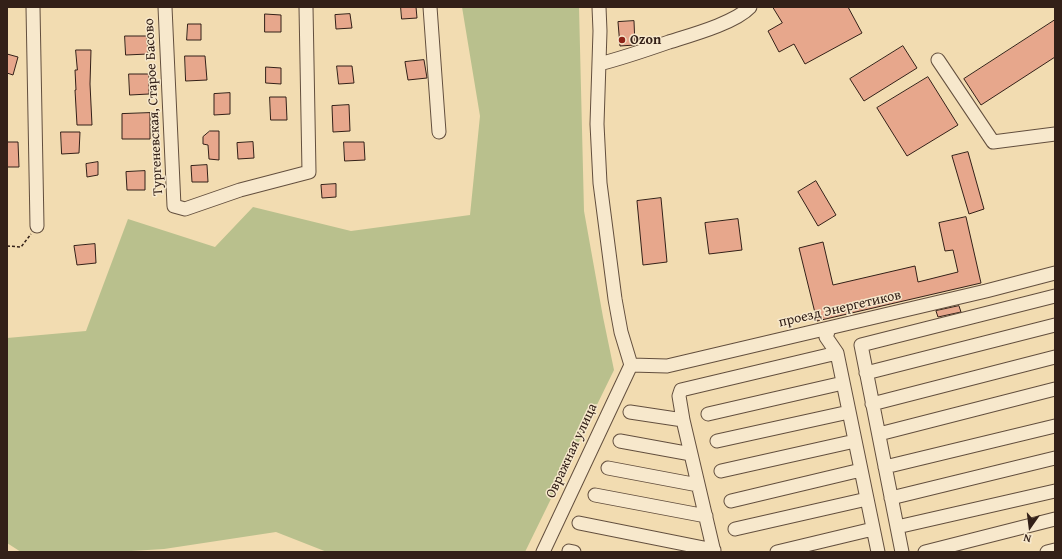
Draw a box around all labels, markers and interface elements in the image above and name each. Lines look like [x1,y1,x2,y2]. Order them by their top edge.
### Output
street label: Тургеневская, Старое Басово [141,18,167,196]
place label: Ozon [630,32,661,48]
marker: Ozon [617,35,627,45]
street label: проезд Энергетиков [777,287,903,331]
street label: Овражная улица [543,401,601,501]
north arrow [1010,507,1050,547]
text: N [1022,530,1033,547]

